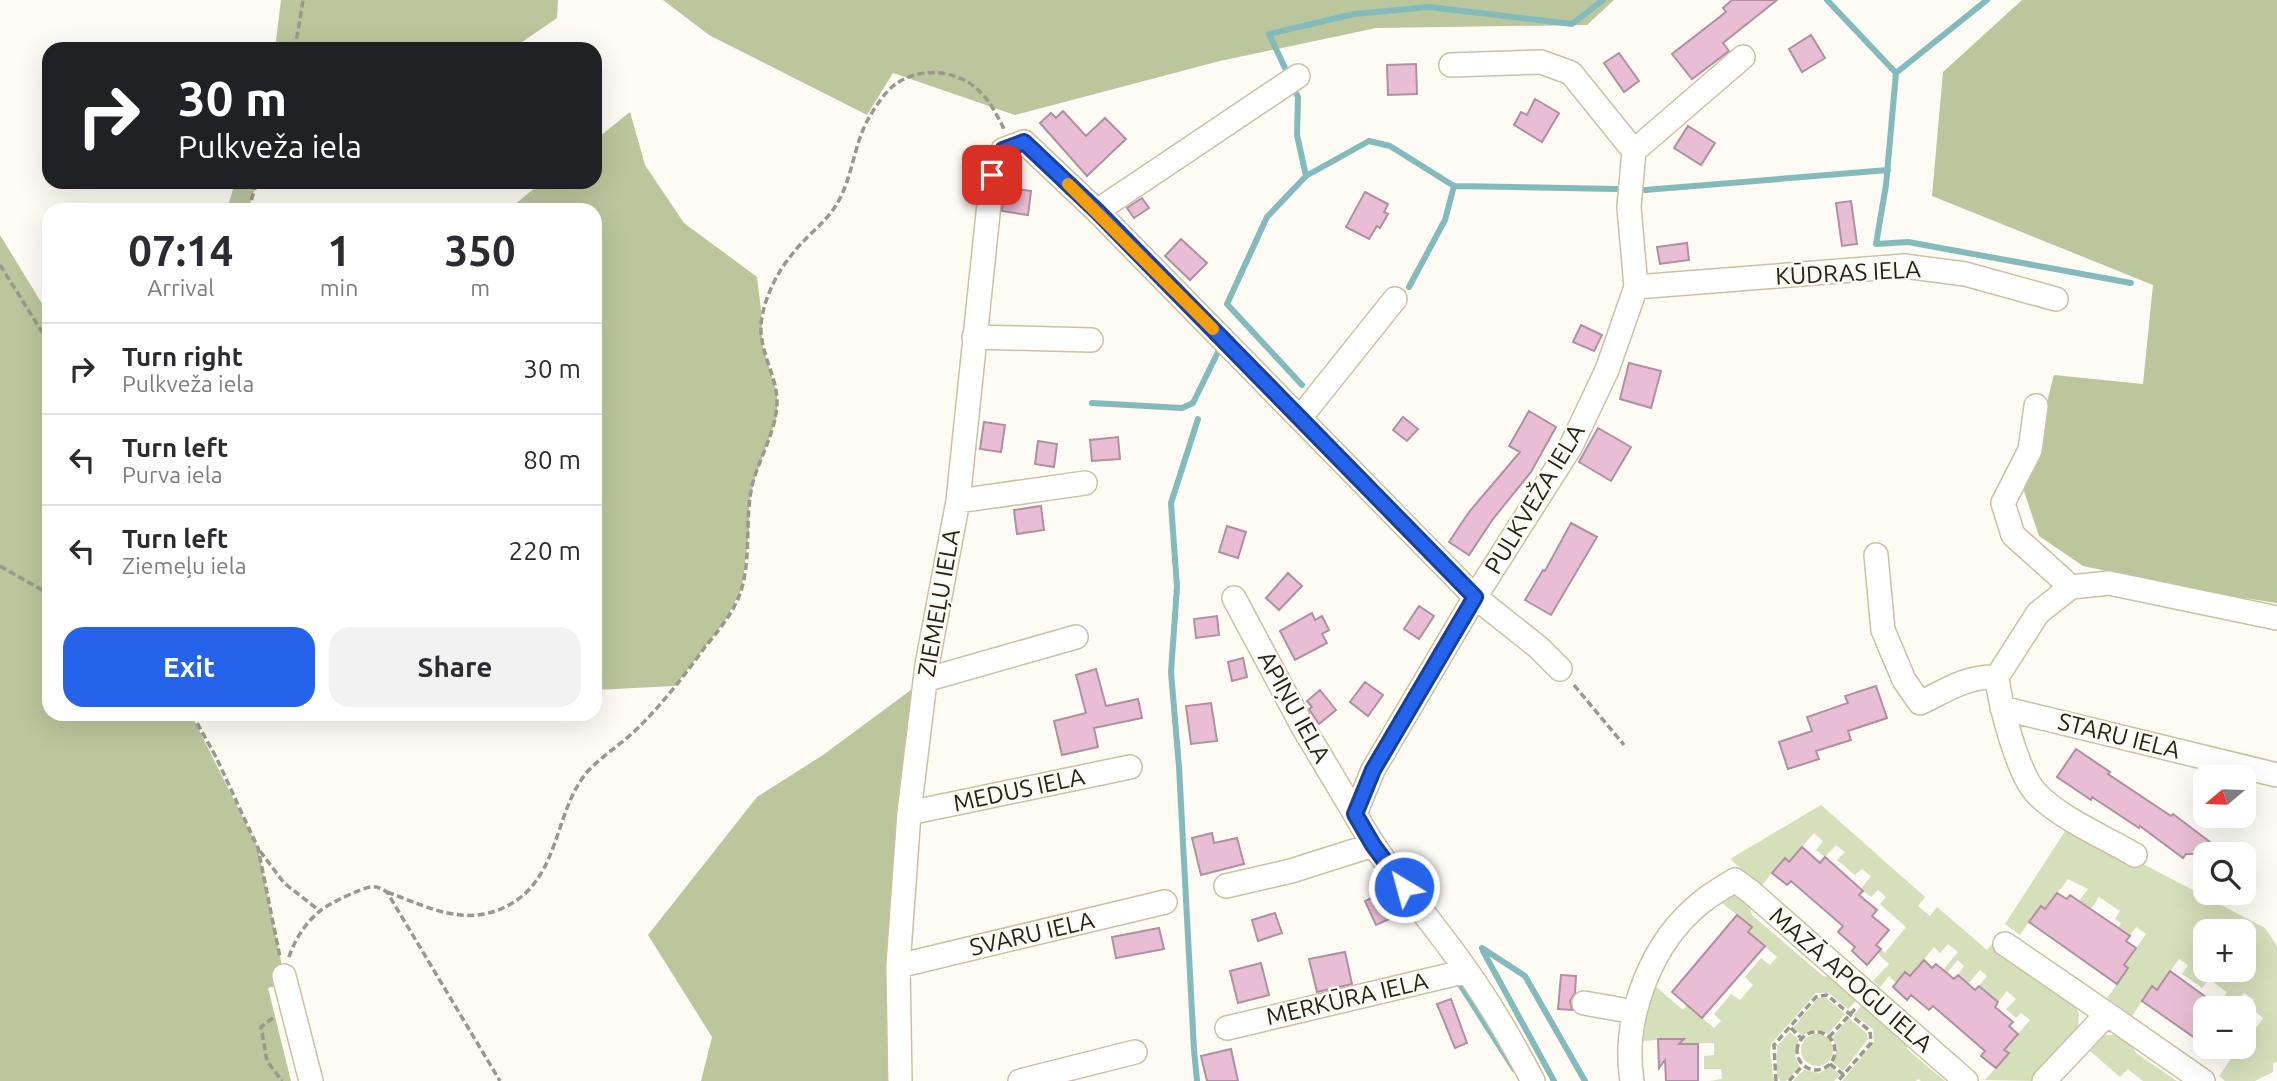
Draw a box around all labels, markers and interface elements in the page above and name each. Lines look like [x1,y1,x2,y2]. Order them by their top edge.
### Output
icon: right [63,70,154,161]
text: 30 m [178,70,287,125]
text: Pulkveža iela [178,128,362,164]
pin [962,145,1022,205]
icon: arrive [973,156,1011,194]
text: 07:14 [128,227,233,274]
text: 1 [327,227,351,274]
text: 350 [445,227,516,274]
street label: KŪDRAS IELA [1774,255,1922,290]
text: Arrival [147,275,214,300]
text: min [320,275,358,300]
text: m [470,275,490,300]
text: Turn right [122,342,243,371]
icon: right [63,350,101,388]
text: 30 m [523,354,581,383]
text: Pulkveža iela [122,371,254,396]
street label: PULKVEŽA IELA [1478,418,1590,579]
text: Turn left [122,433,228,462]
icon: left [63,441,101,479]
text: 80 m [523,445,581,474]
text: Purva iela [122,462,223,487]
text: Turn left [122,524,228,553]
street label: ZIEMEĻU IELA [912,527,965,679]
icon: left [63,532,101,570]
text: 220 m [509,536,581,565]
text: Ziemeļu iela [122,553,247,578]
button: Exit [63,627,315,707]
button: Share [329,627,581,707]
street label: APIŅU IELA [1253,646,1336,768]
street label: STARU IELA [2055,707,2183,764]
street label: MEDUS IELA [951,762,1088,817]
north arrow [2193,765,2256,828]
map controls [2193,765,2256,1059]
button: search [2193,842,2256,905]
position arrow [1367,850,1441,924]
street label: MAZĀ APOGU IELA [1765,902,1938,1058]
street label: SVARU IELA [967,906,1097,961]
button: + [2193,919,2256,982]
street label: MERKŪRA IELA [1263,967,1431,1030]
button: − [2193,996,2256,1059]

